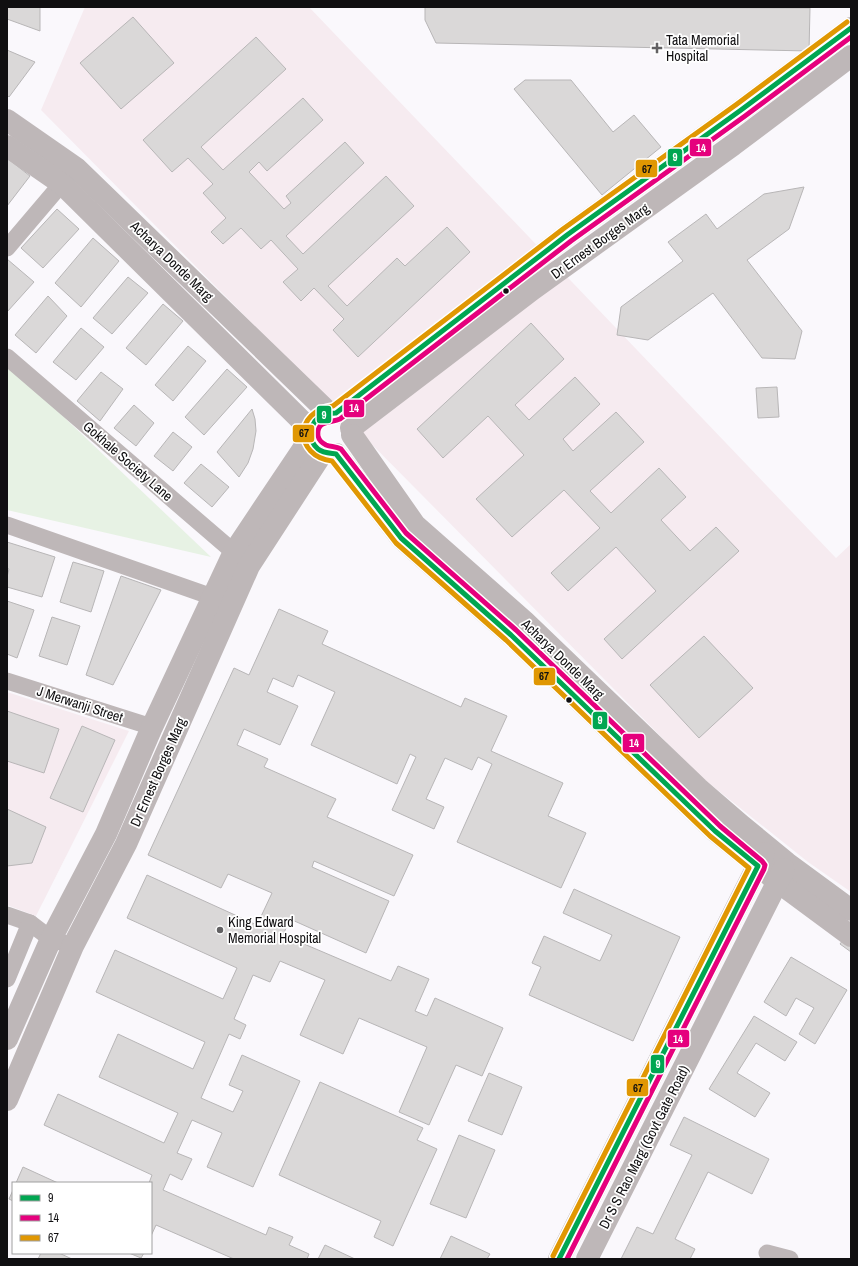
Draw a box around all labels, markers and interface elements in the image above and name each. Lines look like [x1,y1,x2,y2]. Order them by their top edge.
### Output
place label: Tata Memorial Hospital [666,31,739,65]
marker: Tata Memorial Hospital [651,42,663,54]
line badge: 14 [689,138,712,157]
text: 14 [696,141,706,155]
line badge: 9 [667,148,683,167]
text: 9 [672,150,678,164]
line badge: 67 [635,159,658,178]
text: 67 [642,162,652,176]
street label: Dr Ernest Borges Marg [547,199,653,283]
street label: Acharya Donde Marg [126,216,218,306]
unlabelled marker [501,286,511,296]
line badge: 14 [343,399,365,418]
text: 14 [349,401,359,415]
line badge: 9 [316,405,332,424]
text: 9 [321,408,327,422]
street label: Gokhale Society Lane [79,417,177,505]
line badge: 67 [292,424,315,443]
text: 67 [299,426,309,440]
street label: Acharya Donde Marg [517,614,609,704]
line badge: 67 [533,667,556,686]
text: 67 [539,669,549,683]
street label: J Merwanji Street [35,682,125,726]
unlabelled marker [564,695,574,705]
line badge: 9 [592,711,608,730]
text: 9 [597,713,603,727]
street label: Dr Ernest Borges Marg [126,714,190,829]
line badge: 14 [622,733,645,753]
text: 14 [629,736,639,750]
place label: King Edward Memorial Hospital [228,913,321,947]
marker: King Edward Memorial Hospital [215,925,225,935]
line badge: 14 [667,1029,690,1048]
text: 14 [673,1032,683,1046]
line badge: 9 [650,1054,665,1074]
text: 9 [655,1057,661,1071]
street label: Dr S S Rao Marg (Govt Gate Road) [595,1062,693,1232]
line badge: 67 [626,1078,649,1097]
text: 67 [633,1081,643,1095]
legend [12,1182,152,1254]
text: 9 [48,1190,53,1206]
text: 14 [48,1210,59,1226]
text: 67 [48,1230,59,1246]

